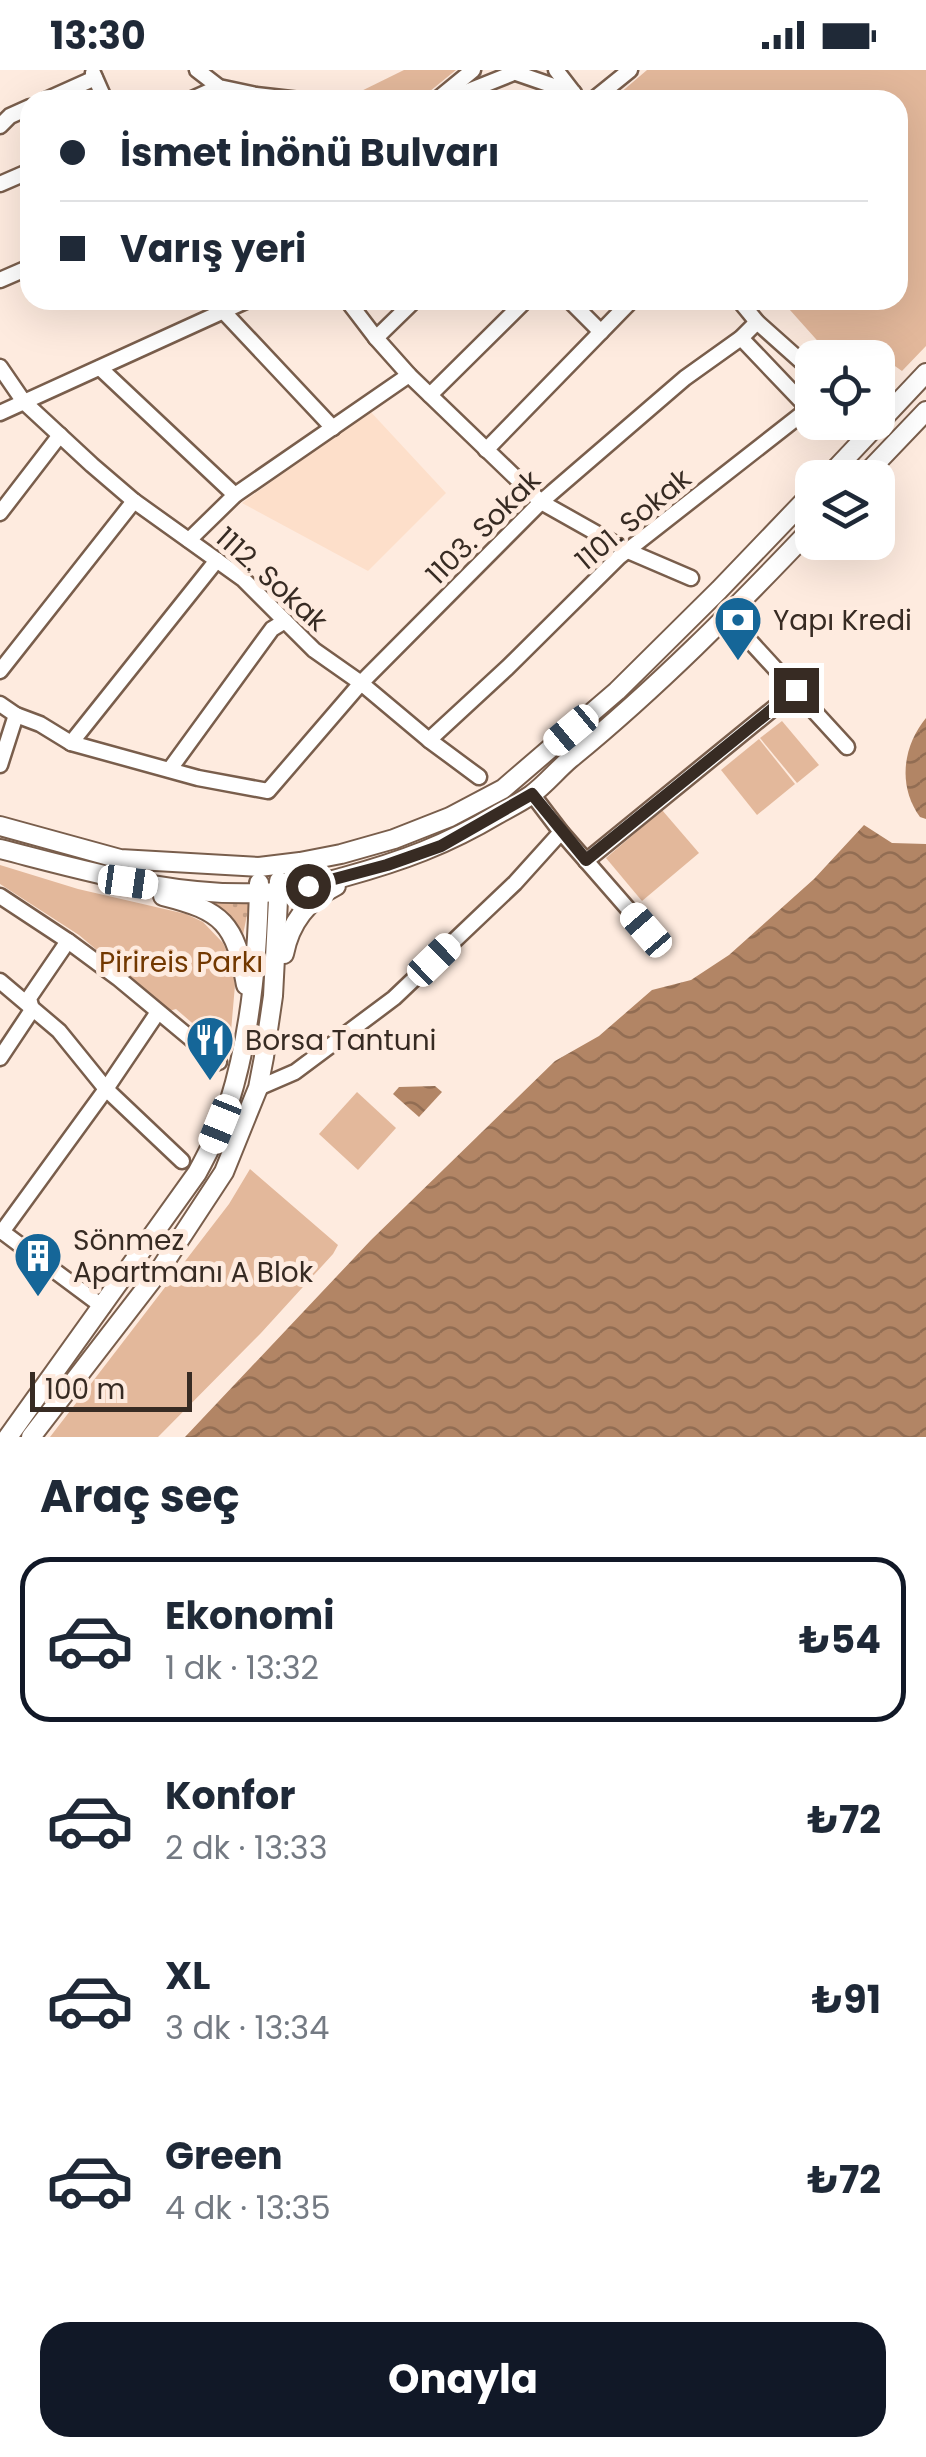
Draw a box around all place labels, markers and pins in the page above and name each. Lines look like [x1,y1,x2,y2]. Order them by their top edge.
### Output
bank icon: Yapı Kredi [712,594,764,662]
place label: Yapı Kredi [773,601,912,640]
restaurant icon: Borsa Tantuni [184,1014,236,1082]
place label: Borsa Tantuni [245,1021,436,1060]
place label: Sönmez Apartmanı A Blok [73,1221,314,1292]
building icon: Sönmez Apartmanı A Blok [12,1230,64,1298]

